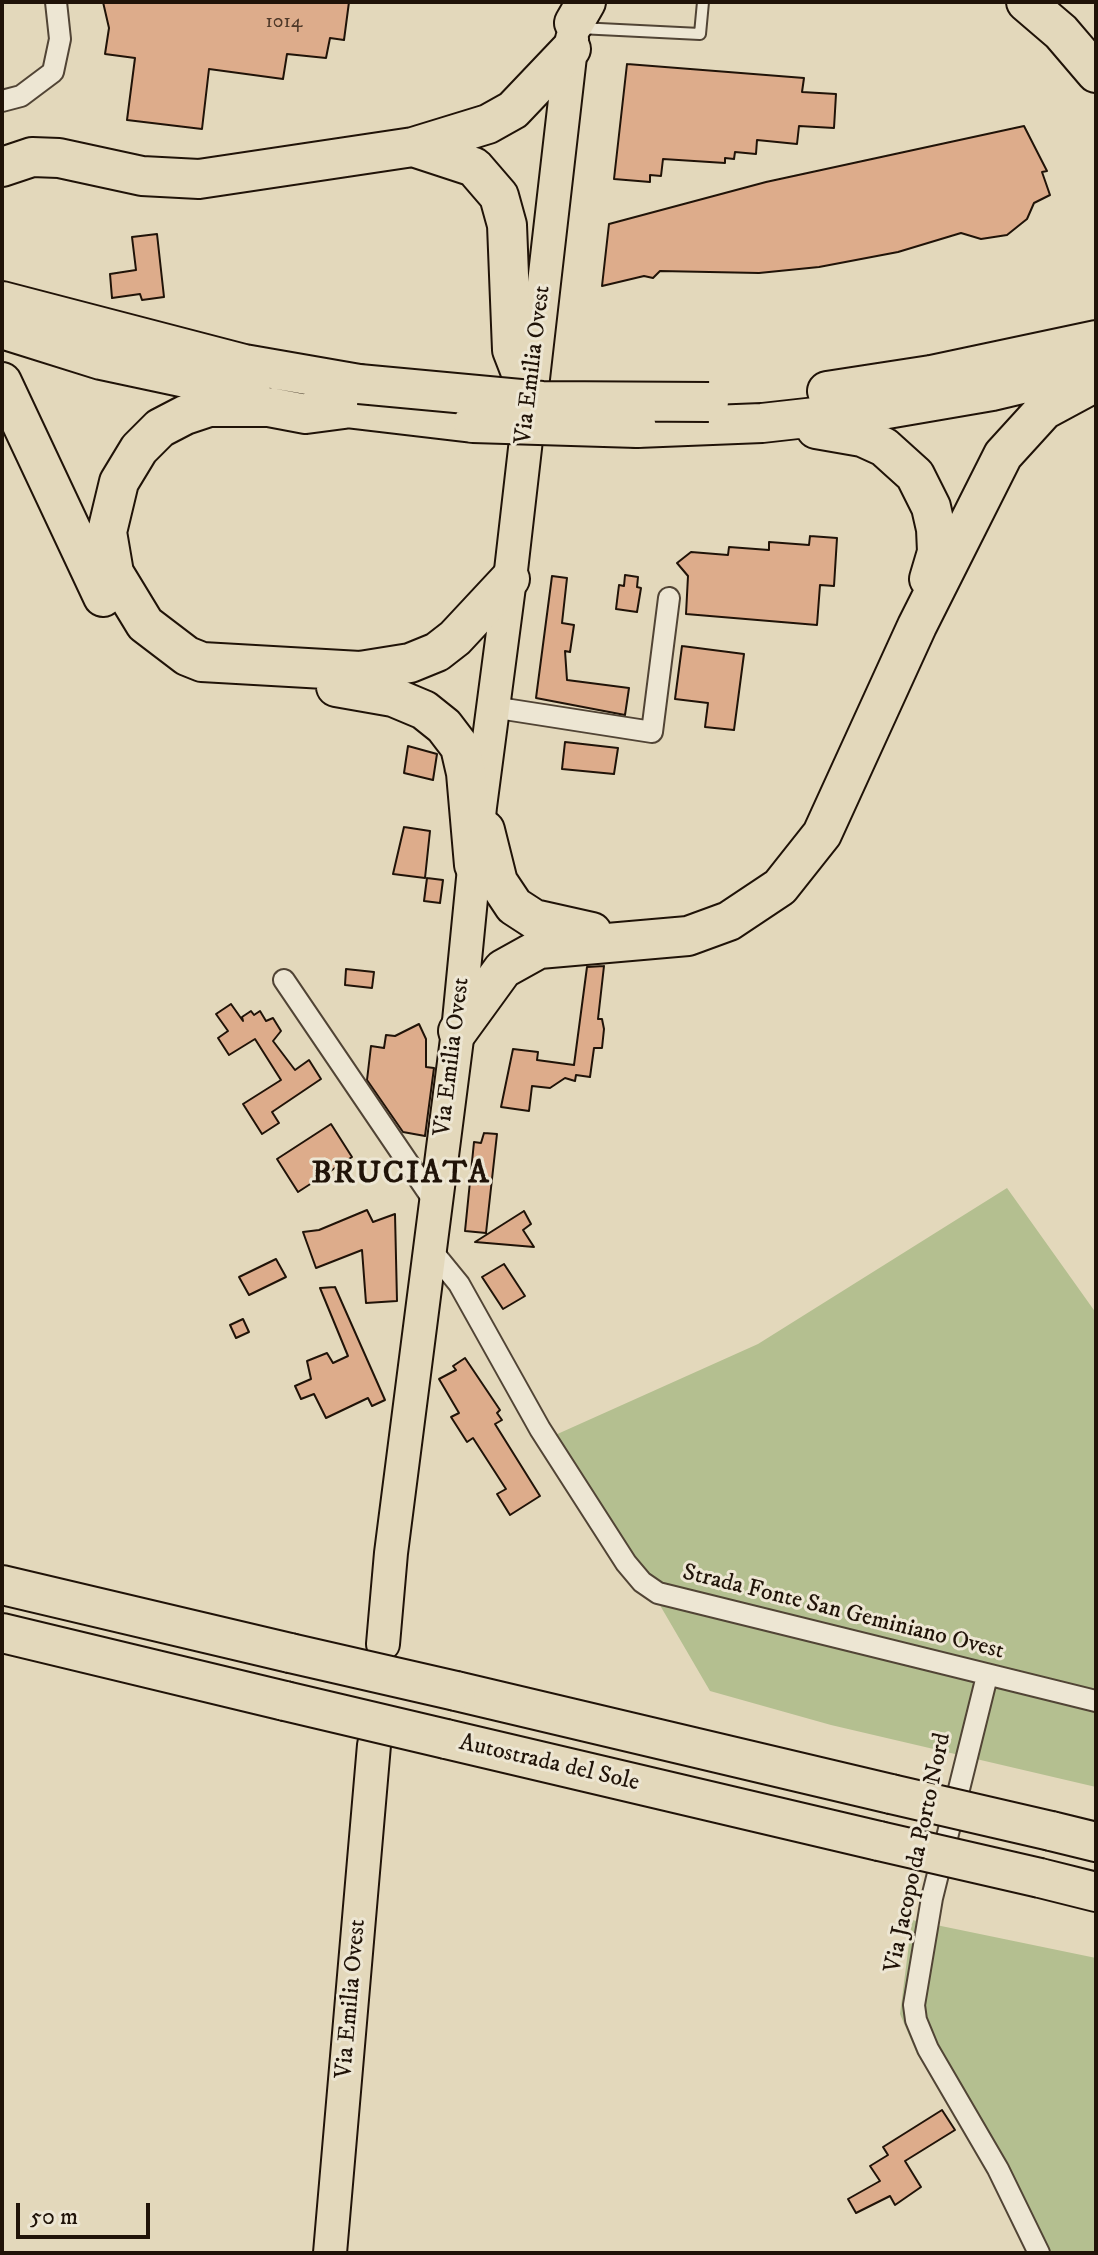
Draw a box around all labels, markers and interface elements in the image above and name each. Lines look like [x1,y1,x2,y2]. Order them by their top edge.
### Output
house number: 1014 [266,11,302,35]
street label: Via Emilia Ovest [510,284,558,446]
street label: Via Emilia Ovest [429,976,477,1138]
district label: BRUCIATA [311,1156,491,1194]
street label: Strada Fonte San Geminiano Ovest [679,1559,1007,1667]
street label: Autostrada del Sole [456,1729,642,1799]
street label: Via Jacopo da Porto Nord [880,1731,958,1975]
street label: Via Emilia Ovest [331,1918,373,2080]
scale bar [20,2187,154,2237]
text: 50 m [30,2202,78,2232]

